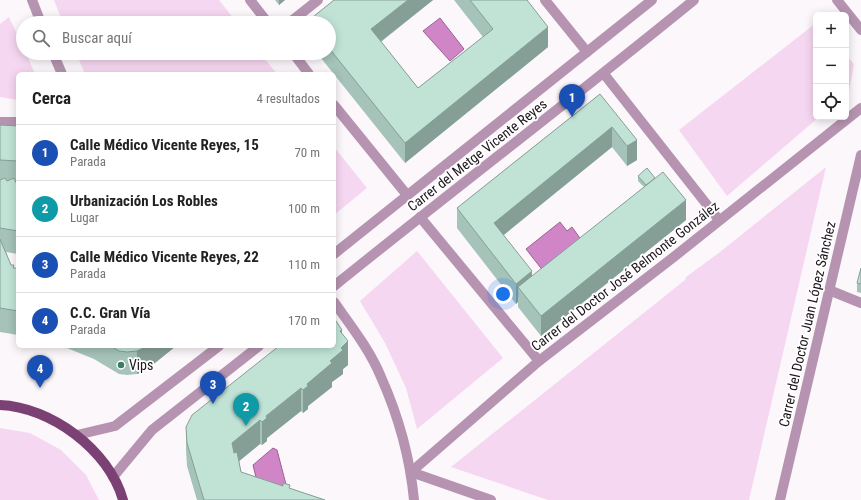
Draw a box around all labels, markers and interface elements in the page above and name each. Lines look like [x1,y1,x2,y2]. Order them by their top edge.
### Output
map controls [813,12,849,120]
button: + [813,12,849,48]
search box [16,16,336,60]
icon: search [30,27,52,49]
text: Buscar aquí [62,29,132,47]
button: − [813,48,849,84]
pin: 1 [559,84,585,117]
button: locate [813,84,849,120]
text: Cerca [32,88,71,108]
text: 4 resultados [256,91,320,106]
street label: Carrer del Metge Vicente Reyes [404,96,550,214]
text: Calle Médico Vicente Reyes, 15 [70,136,259,154]
text: 1 [42,145,48,160]
text: 70 m [294,145,320,160]
text: Parada [70,154,106,169]
text: Urbanización Los Robles [70,192,218,210]
street label: Carrer del Doctor José Belmonte González [528,198,722,354]
text: 2 [42,201,48,216]
text: 100 m [288,201,320,216]
text: Lugar [70,210,99,225]
street label: Carrer del Doctor Juan López Sánchez [776,220,838,428]
text: Calle Médico Vicente Reyes, 22 [70,248,259,266]
text: 3 [42,257,48,272]
text: 110 m [288,257,320,272]
text: Parada [70,266,106,281]
your location [493,284,513,304]
text: C.C. Gran Vía [70,304,150,322]
text: 4 [42,313,48,328]
text: 170 m [288,313,320,328]
text: Parada [70,322,106,337]
pin: 4 [27,355,53,388]
place label: Vips [129,357,153,373]
marker: Vips [116,360,126,370]
pin: 3 [200,371,226,404]
pin: 2 [233,393,259,426]

